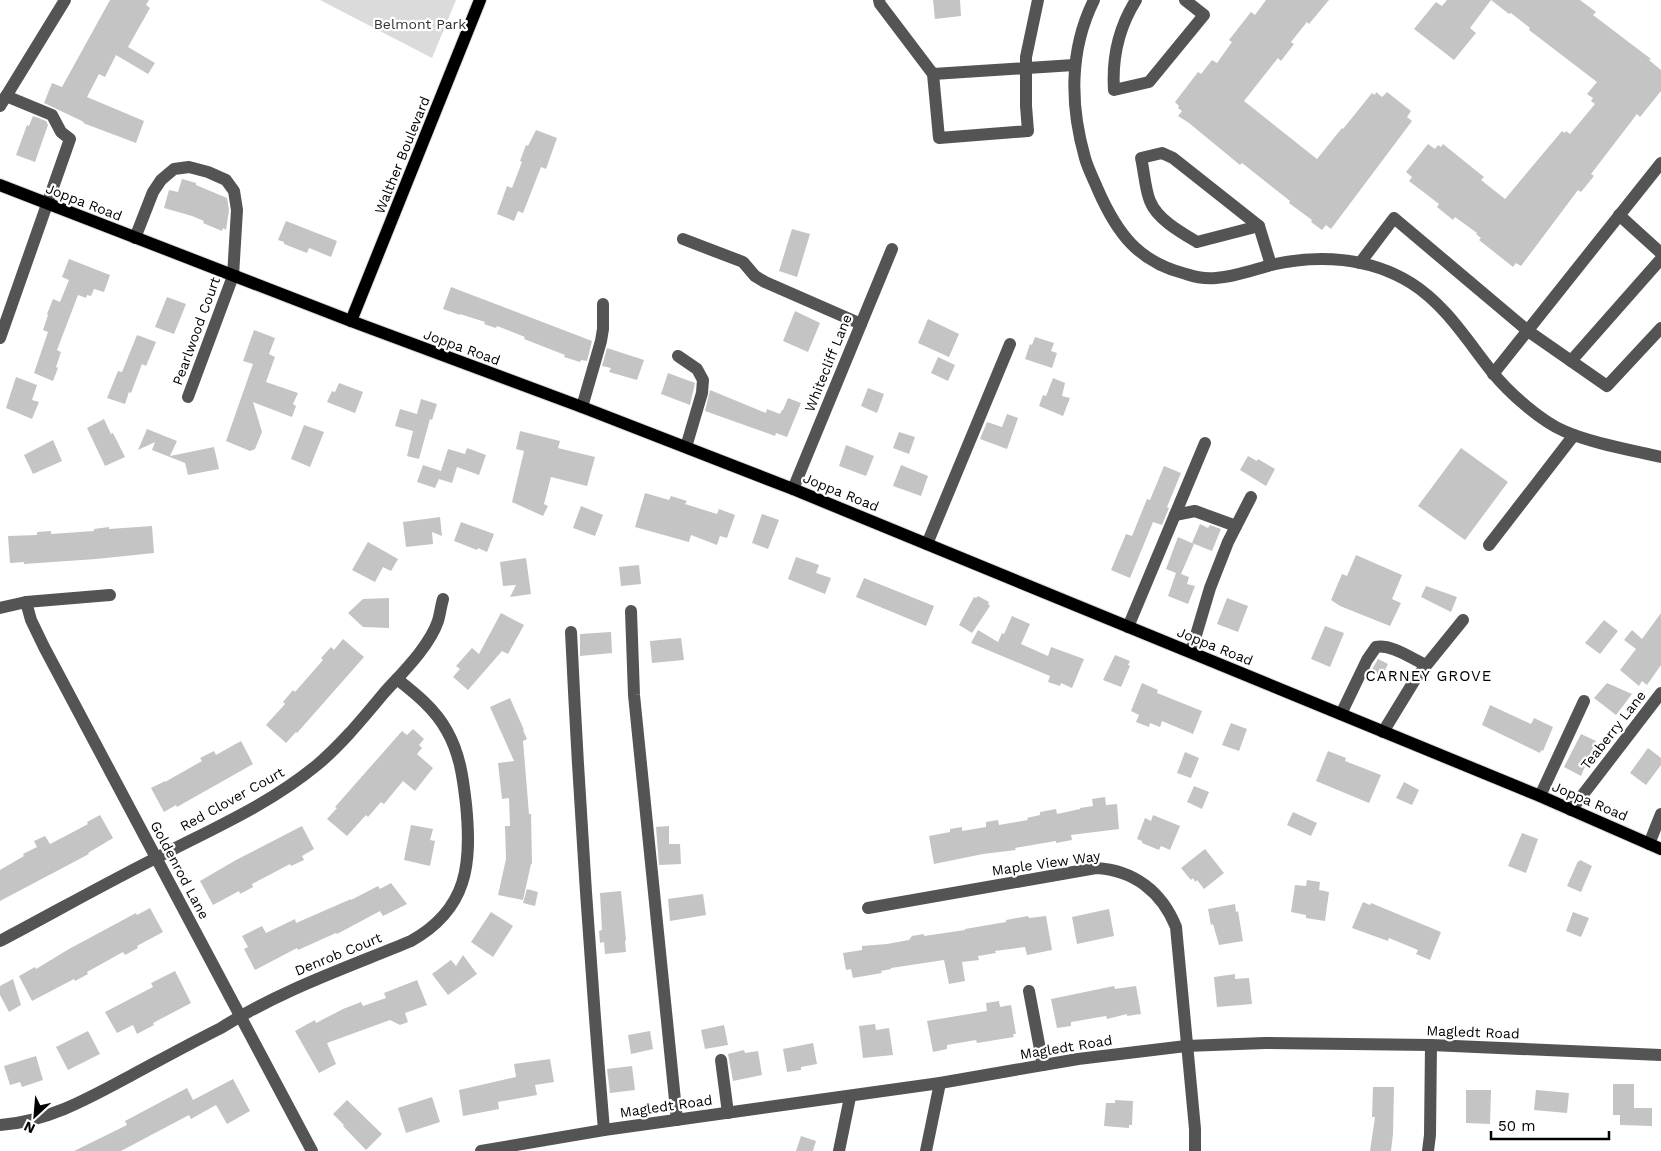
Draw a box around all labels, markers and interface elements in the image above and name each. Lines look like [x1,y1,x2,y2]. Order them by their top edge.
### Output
park label: Belmont Park [374,16,466,32]
street label: Walther Boulevard [371,94,433,216]
street label: Joppa Road [44,180,124,224]
street label: Pearlwood Court [169,275,223,387]
street label: Whitecliff Lane [801,312,855,414]
street label: Joppa Road [422,326,502,368]
street label: Joppa Road [801,470,881,514]
street label: Joppa Road [1175,624,1255,668]
district label: CARNEY GROVE [1366,667,1492,685]
street label: Teaberry Lane [1577,687,1649,773]
street label: Red Clover Court [177,764,287,834]
street label: Joppa Road [1550,778,1630,824]
street label: Goldenrod Lane [147,818,213,922]
street label: Maple View Way [991,847,1102,879]
street label: Denrob Court [292,929,384,979]
street label: Magledt Road [1426,1022,1520,1042]
street label: Magledt Road [1019,1032,1113,1062]
north arrow [10,1091,60,1141]
street label: Magledt Road [619,1092,713,1120]
scale bar [1491,1108,1608,1140]
text: 50 m [1498,1117,1535,1135]
text: N [21,1118,37,1137]

